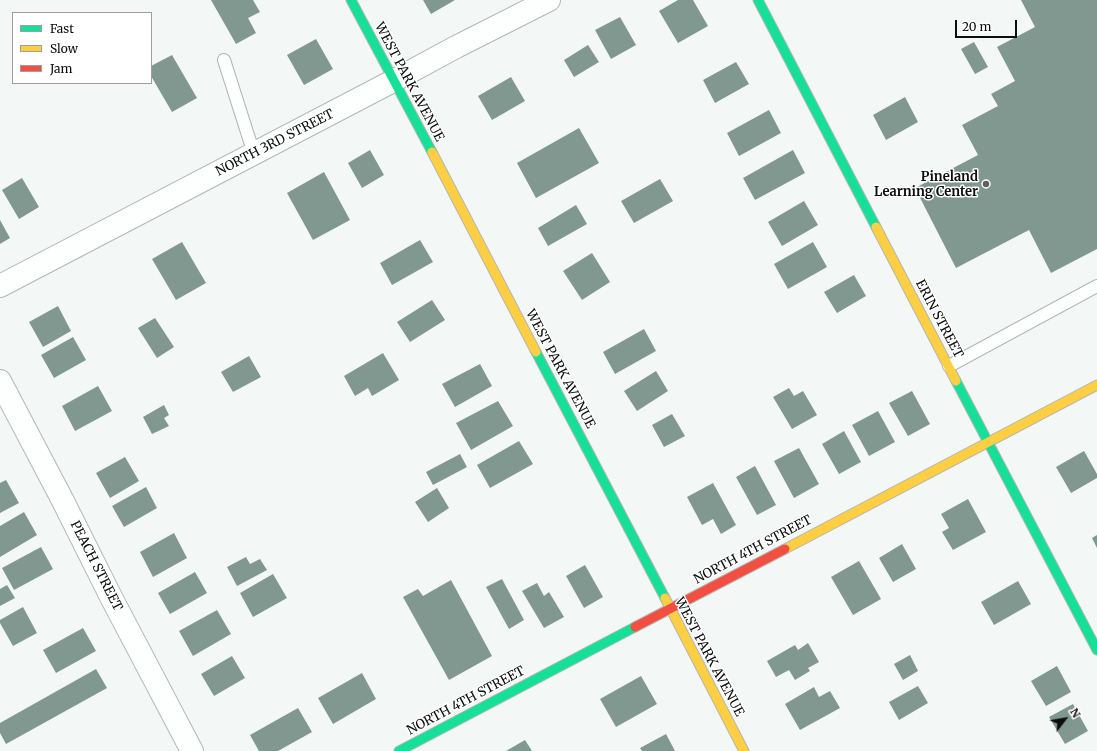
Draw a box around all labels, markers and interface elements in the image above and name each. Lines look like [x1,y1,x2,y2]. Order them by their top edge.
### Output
legend [12,12,152,84]
scale bar [957,12,1019,38]
text: 20 m [962,19,991,34]
street label: WEST PARK AVENUE [371,20,447,144]
text: Fast [50,21,74,36]
text: Slow [50,41,78,56]
text: Jam [50,61,72,76]
street label: NORTH 3RD STREET [213,106,337,180]
place label: Pineland Learning Center [874,169,978,200]
marker: Pineland Learning Center [981,179,991,189]
street label: ERIN STREET [912,277,966,361]
street label: WEST PARK AVENUE [522,307,598,431]
street label: NORTH 4TH STREET [691,512,815,588]
street label: PEACH STREET [67,518,125,614]
street label: WEST PARK AVENUE [671,595,747,719]
street label: NORTH 4TH STREET [404,663,528,739]
north arrow [1045,699,1085,739]
text: N [1067,705,1084,720]

